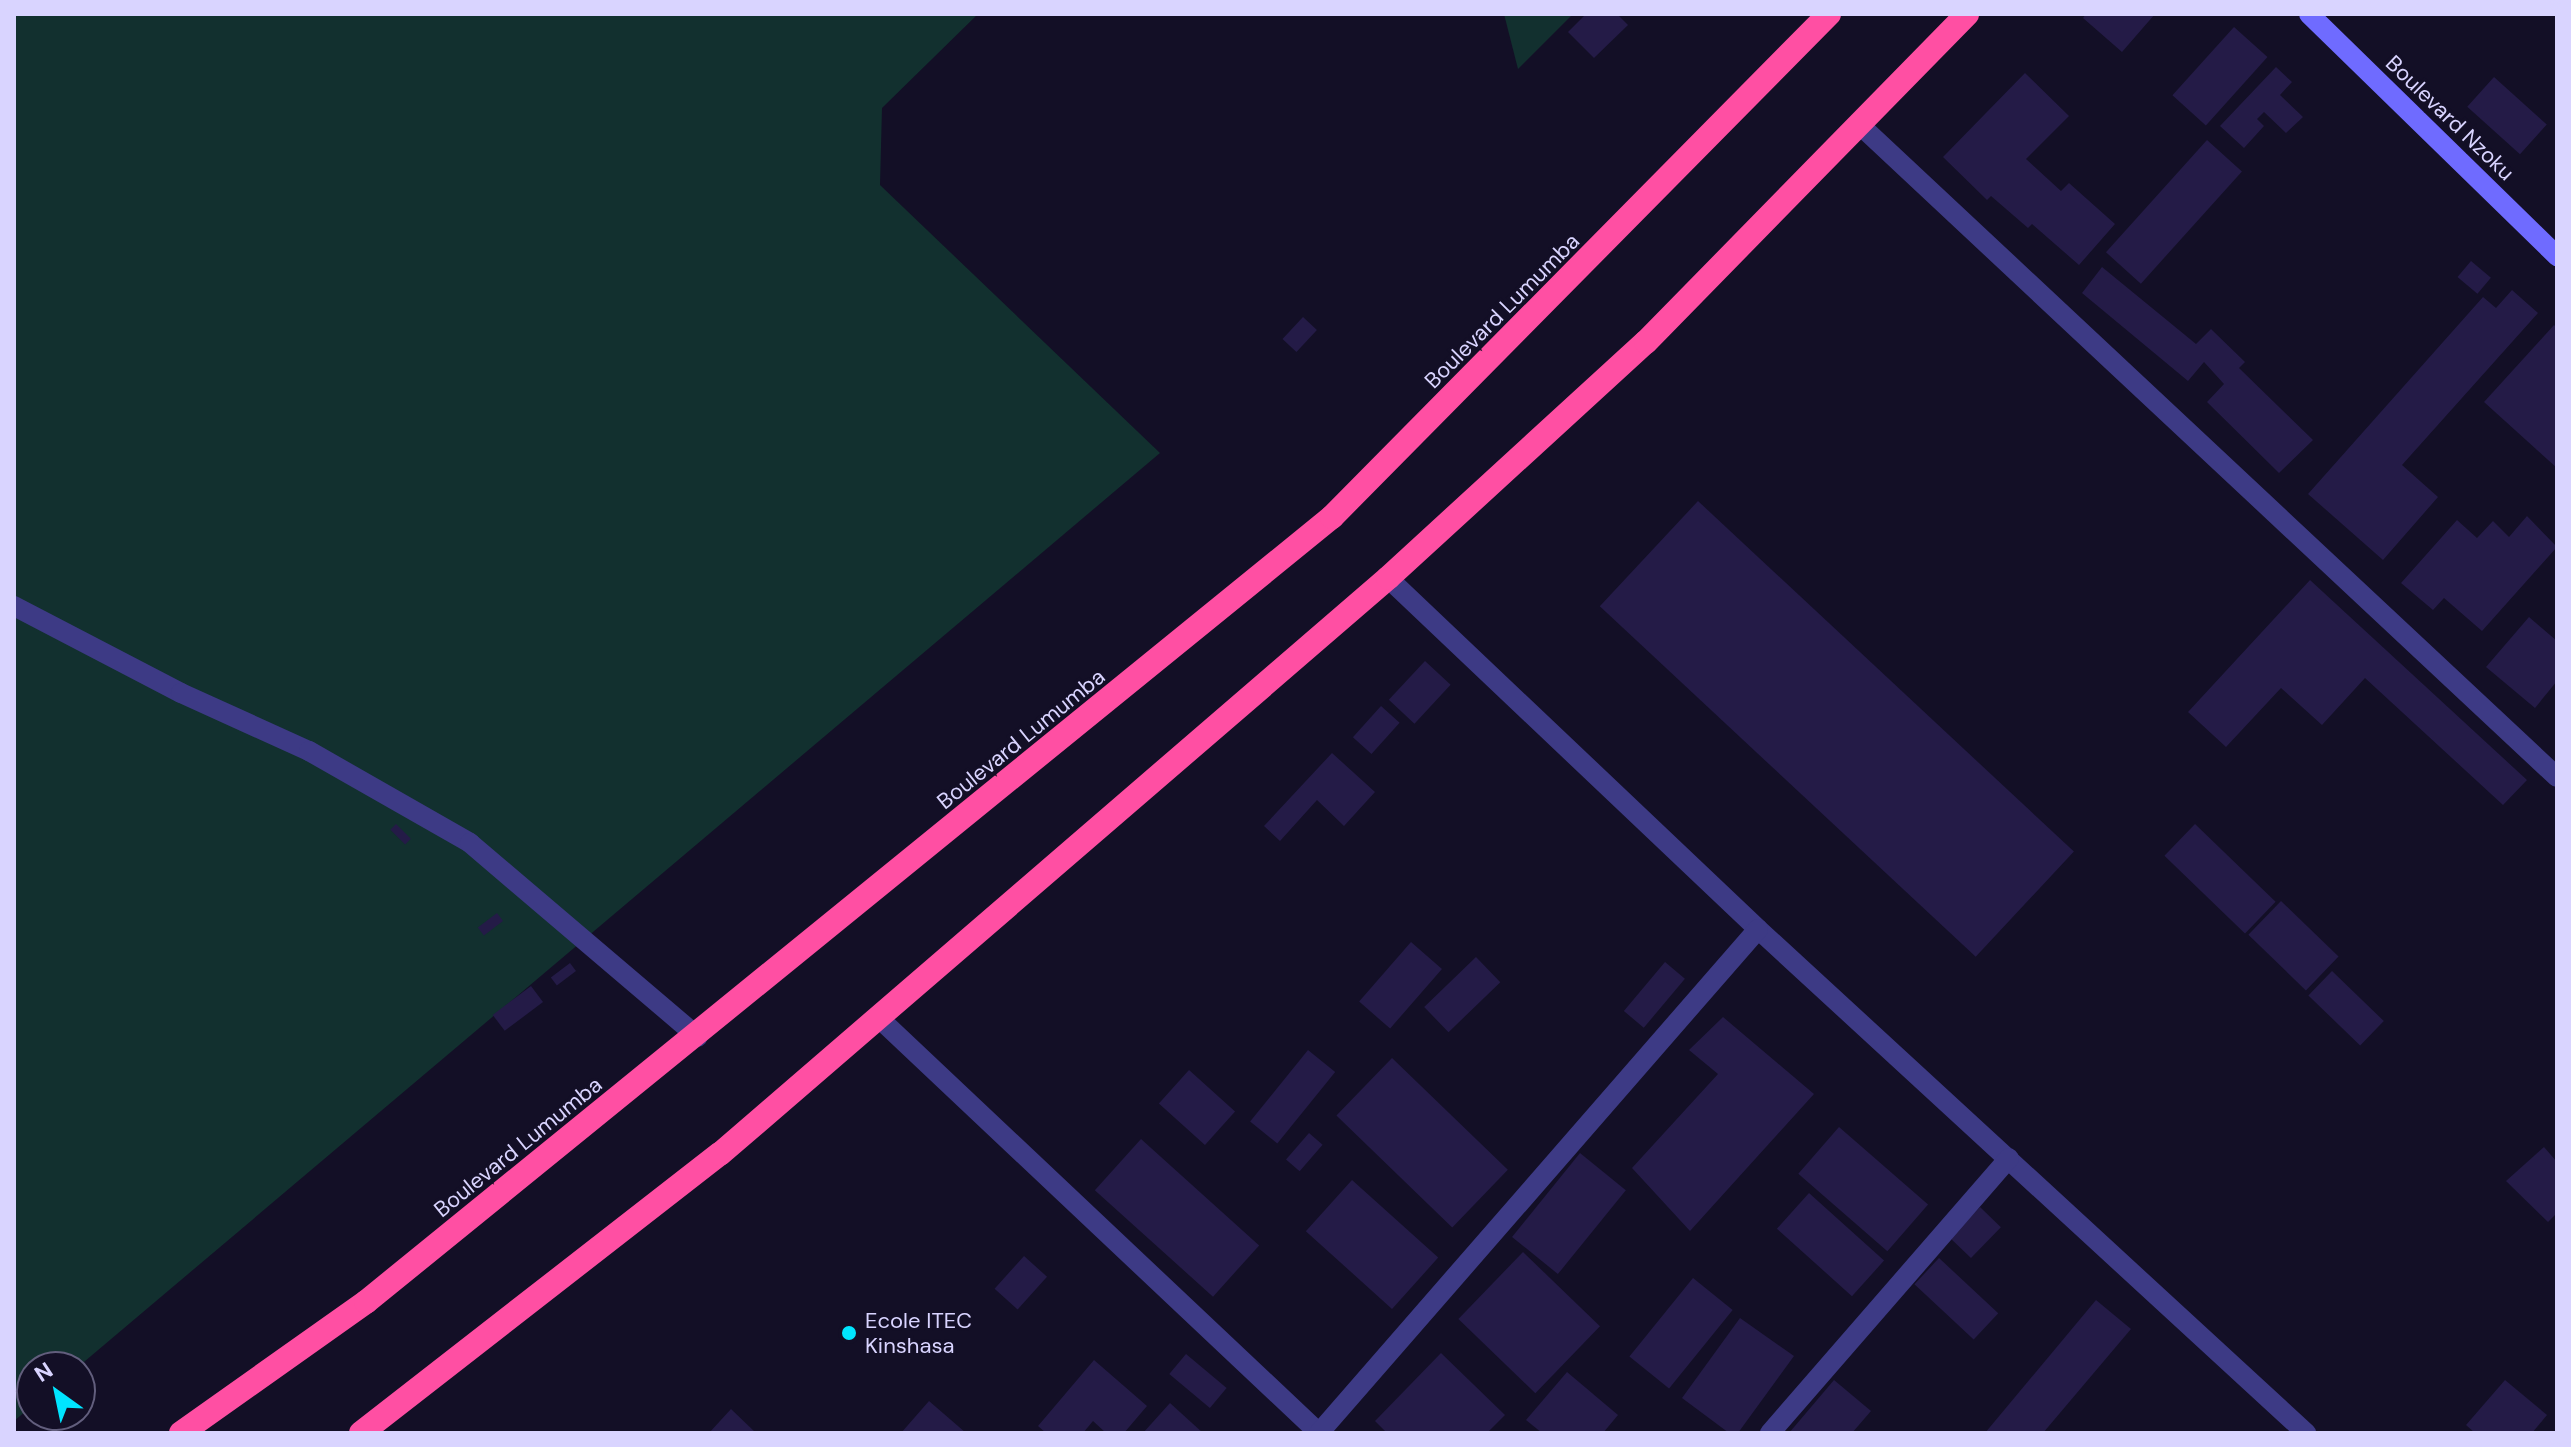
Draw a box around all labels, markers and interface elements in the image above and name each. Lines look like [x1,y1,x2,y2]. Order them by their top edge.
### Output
street label: Boulevard Nzoku [2380,50,2520,186]
street label: Boulevard Lumumba [1419,228,1585,394]
street label: Boulevard Lumumba [932,663,1110,815]
street label: Boulevard Lumumba [429,1071,607,1223]
place label: Ecole ITEC Kinshasa [865,1307,972,1358]
marker: Ecole ITEC Kinshasa [840,1324,858,1342]
north arrow [16,1351,96,1431]
text: N [29,1356,58,1389]

